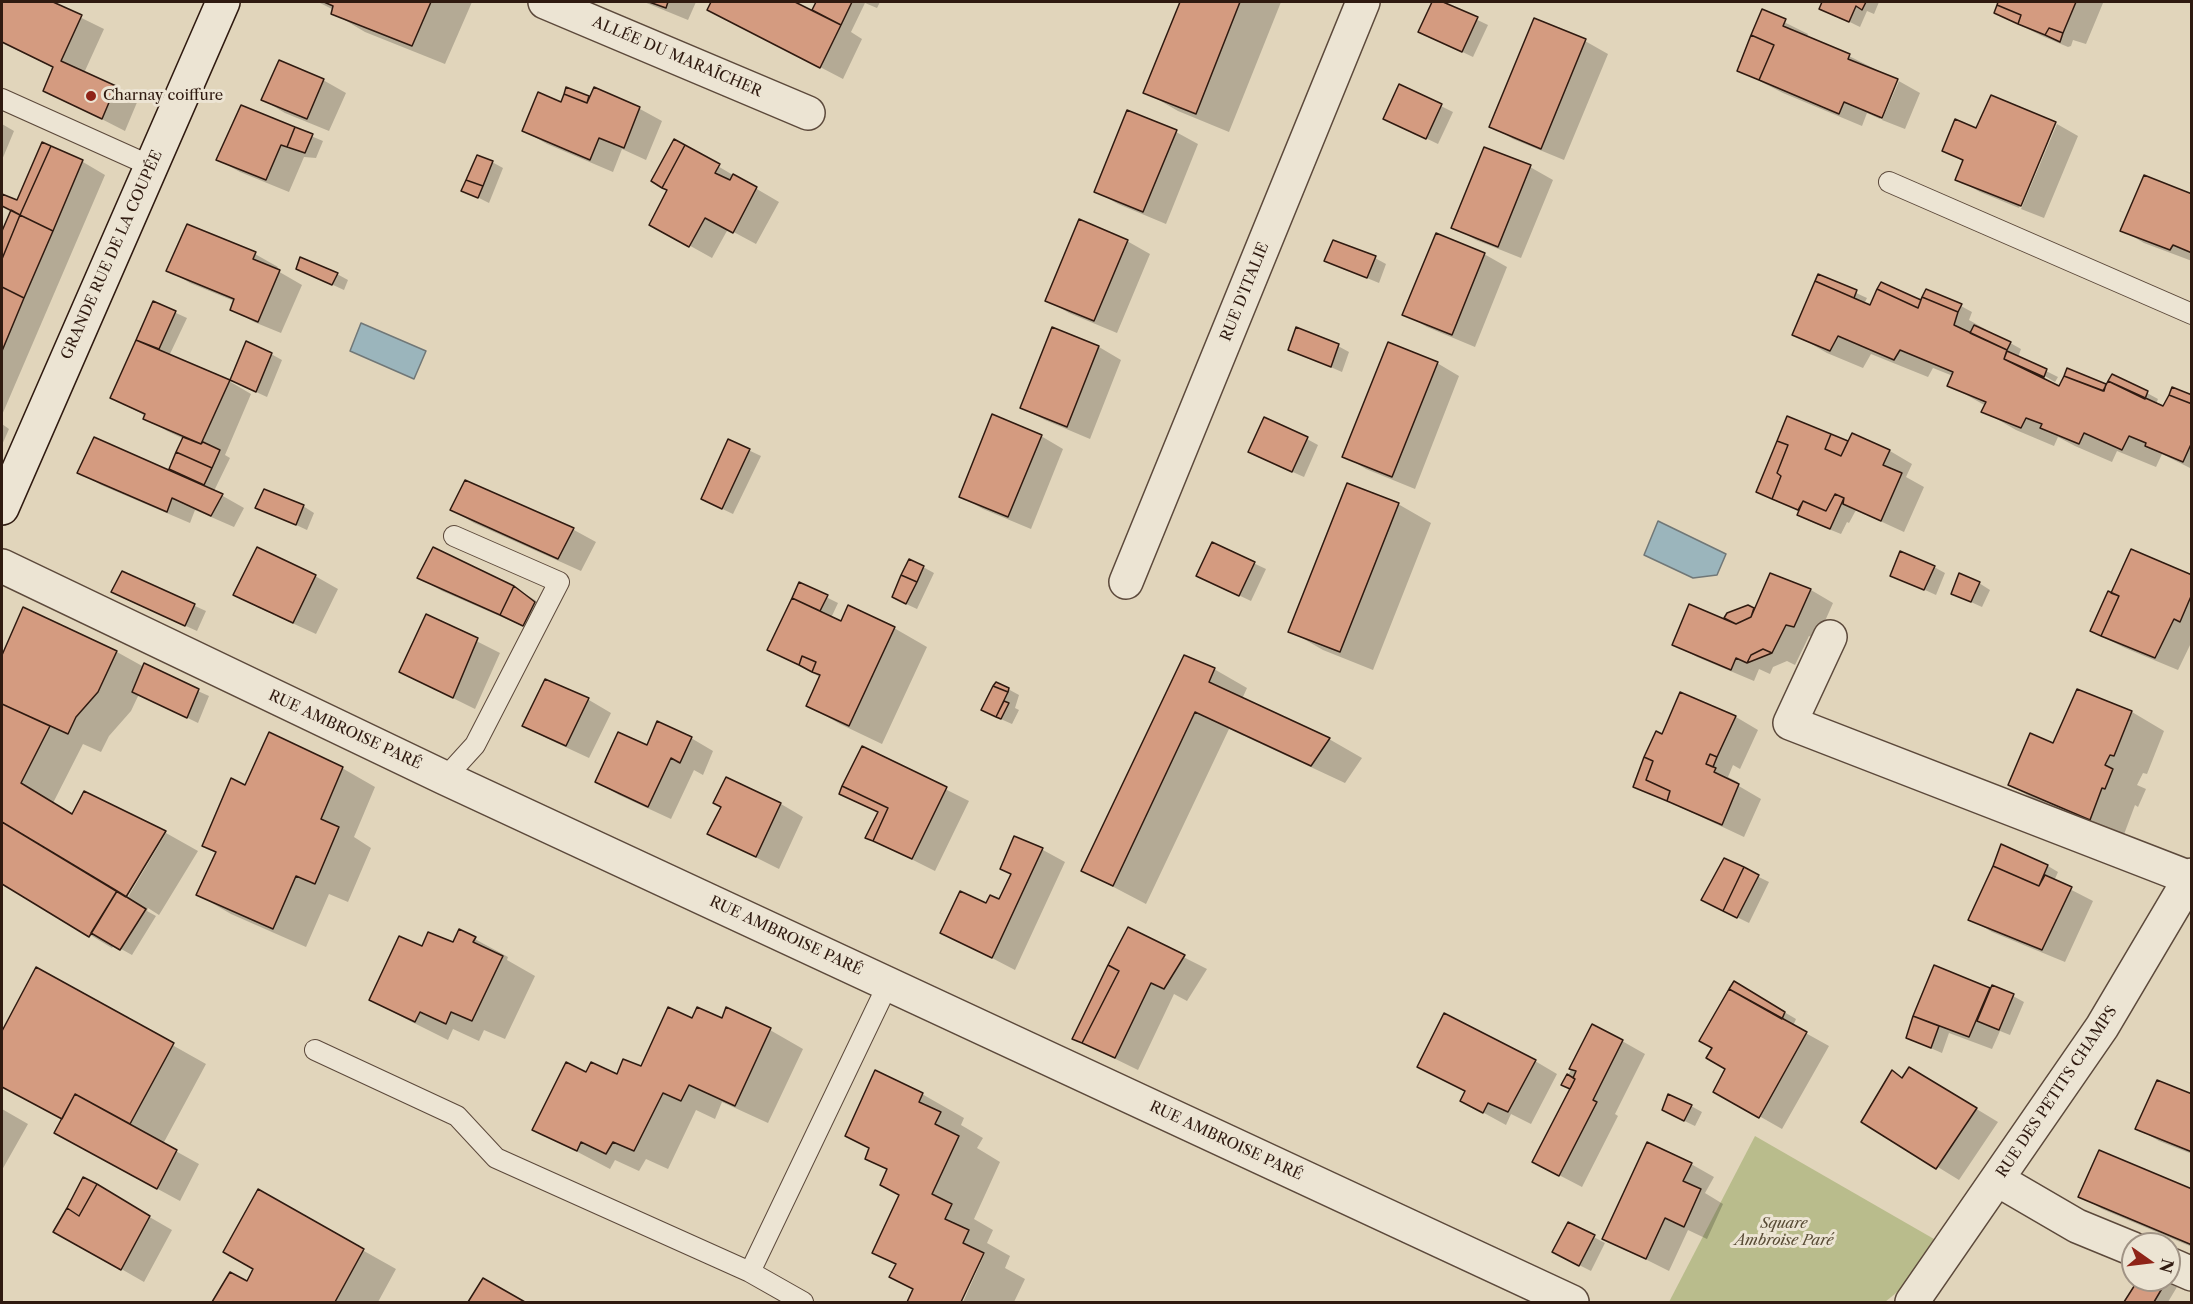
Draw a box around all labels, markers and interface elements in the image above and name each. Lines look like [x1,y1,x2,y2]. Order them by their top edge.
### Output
street label: ALLÉE DU MARAÎCHER [589,13,765,101]
place label: Charnay coiffure [103,87,223,105]
marker: Charnay coiffure [84,89,98,103]
street label: GRANDE RUE DE LA COUPÉE [58,148,166,362]
street label: RUE D'ITALIE [1217,240,1273,344]
street label: RUE AMBROISE PARÉ [266,687,424,773]
street label: RUE AMBROISE PARÉ [707,893,865,979]
street label: RUE DES PETITS CHAMPS [1993,1003,2121,1181]
street label: RUE AMBROISE PARÉ [1147,1098,1305,1184]
park label: Square Ambroise Paré [1735,1215,1833,1250]
north arrow [2121,1232,2181,1292]
text: N [2155,1257,2178,1275]

